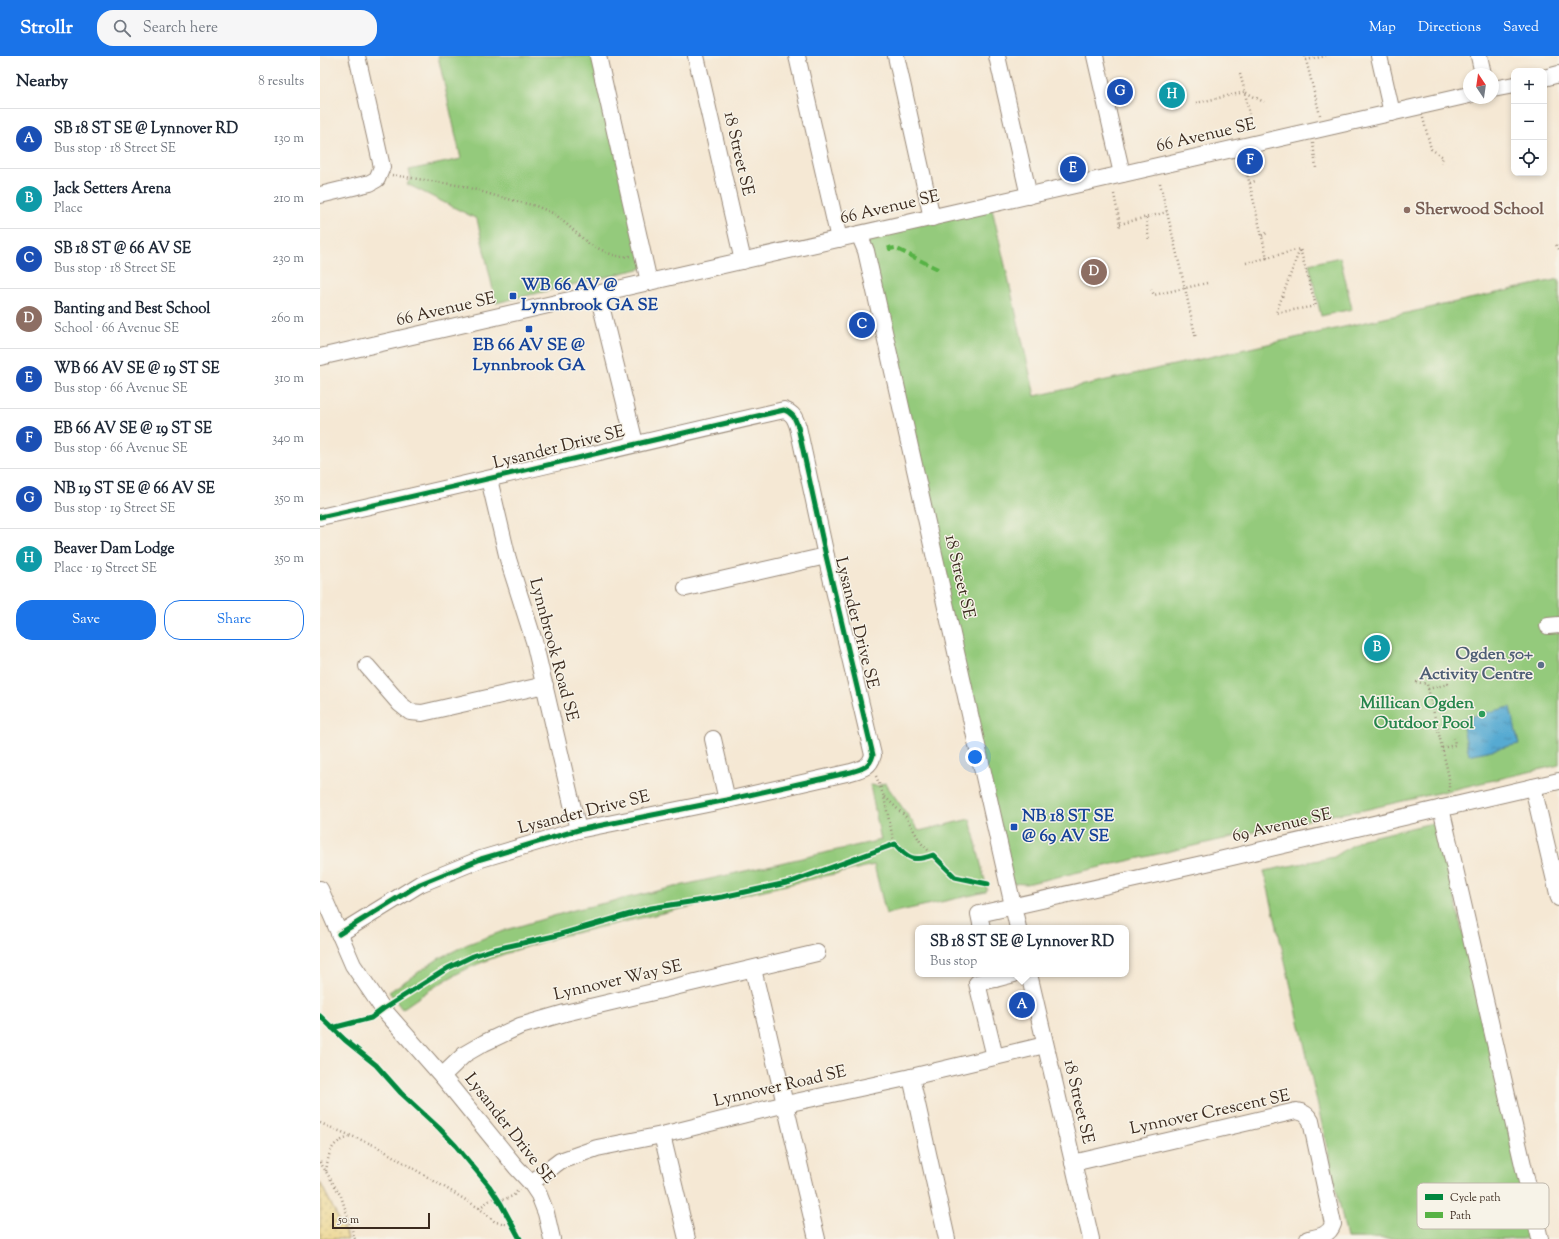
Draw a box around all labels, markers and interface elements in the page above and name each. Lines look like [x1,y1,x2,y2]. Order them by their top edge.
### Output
search box [97,10,377,46]
text: Strollr [20,15,73,42]
icon: search [111,17,133,39]
text: Search here [143,18,218,39]
text: Map [1369,18,1396,38]
text: Directions [1418,18,1481,38]
text: Saved [1503,18,1539,38]
north arrow [1463,68,1499,104]
map controls [1511,68,1547,176]
button: + [1511,68,1547,104]
text: Nearby [16,70,68,94]
text: 8 results [258,73,304,91]
pin: G [1107,77,1133,107]
pin: H [1159,80,1185,110]
button: − [1511,104,1547,140]
street label: 18 Street SE [717,109,759,199]
street label: 66 Avenue SE [1154,113,1258,159]
text: SB 18 ST SE @ Lynnover RD [54,119,238,140]
text: A [24,130,34,148]
text: 130 m [274,130,304,148]
text: Bus stop · 18 Street SE [54,140,176,158]
button: locate [1511,140,1547,176]
pin: F [1237,146,1263,176]
pin: E [1060,154,1086,184]
text: Jack Setters Arena [54,179,171,200]
street label: 66 Avenue SE [838,185,942,231]
text: B [25,190,33,208]
text: 210 m [273,190,304,208]
place label: Sherwood School [1415,198,1544,222]
text: Place [54,200,83,218]
marker: Sherwood School [1402,205,1412,215]
text: SB 18 ST @ 66 AV SE [54,239,191,260]
text: C [24,250,34,268]
text: 230 m [272,250,304,268]
pin: D [1081,257,1107,287]
text: Bus stop · 18 Street SE [54,260,176,278]
place label: WB 66 AV @ Lynnbrook GA SE [521,274,659,318]
street label: 66 Avenue SE [394,287,498,333]
marker: WB 66 AV @ Lynnbrook GA SE [508,291,518,301]
text: Banting and Best School [54,299,210,320]
text: D [24,310,34,328]
text: 260 m [271,310,304,328]
pin: C [849,310,875,340]
text: School · 66 Avenue SE [54,320,179,338]
marker: EB 66 AV SE @ Lynnbrook GA [524,324,534,334]
place label: EB 66 AV SE @ Lynnbrook GA [473,334,586,378]
text: WB 66 AV SE @ 19 ST SE [54,359,220,380]
text: E [25,370,33,388]
text: 310 m [274,370,304,388]
text: Bus stop · 66 Avenue SE [54,380,188,398]
text: EB 66 AV SE @ 19 ST SE [54,419,212,440]
street label: Lysander Drive SE [491,420,627,476]
text: F [25,430,33,448]
text: 340 m [272,430,304,448]
text: Bus stop · 66 Avenue SE [54,440,188,458]
text: NB 19 ST SE @ 66 AV SE [54,479,215,500]
text: G [24,490,34,508]
text: 350 m [274,490,304,508]
text: Bus stop · 19 Street SE [54,500,175,518]
street label: 18 Street SE [938,532,980,622]
text: Beaver Dam Lodge [54,539,175,560]
text: H [24,550,34,568]
text: 350 m [274,550,304,568]
street label: Lysander Drive SE [828,555,884,691]
text: Place · 19 Street SE [54,560,157,578]
street label: Lynnbrook Road SE [522,576,584,724]
button: Save [16,600,156,640]
button: Share [164,600,304,640]
pin: B [1364,633,1390,663]
place label: Ogden 50+ Activity Centre [1419,643,1533,687]
marker: Ogden 50+ Activity Centre [1536,660,1546,670]
place label: Millican Ogden Outdoor Pool [1360,692,1475,736]
marker: Millican Ogden Outdoor Pool [1477,709,1487,719]
your location [965,747,985,767]
street label: Lysander Drive SE [516,785,652,841]
street label: 69 Avenue SE [1230,803,1334,849]
place label: NB 18 ST SE @ 69 AV SE [1022,805,1115,849]
marker: NB 18 ST SE @ 69 AV SE [1009,822,1019,832]
popup [915,925,1129,977]
text: SB 18 ST SE @ Lynnover RD [930,932,1114,953]
text: Bus stop [930,953,977,971]
street label: Lynnover Way SE [551,955,685,1007]
pin: A [1009,990,1035,1020]
street label: 18 Street SE [1057,1057,1099,1147]
street label: Lynnover Road SE [711,1060,849,1114]
street label: Lysander Drive SE [458,1068,560,1190]
street label: Lynnover Crescent SE [1128,1084,1292,1142]
legend [1417,1183,1549,1229]
text: Cycle path [1450,1190,1501,1206]
text: Path [1450,1208,1472,1224]
scale bar [332,1211,430,1230]
text: 50 m [338,1212,359,1228]

